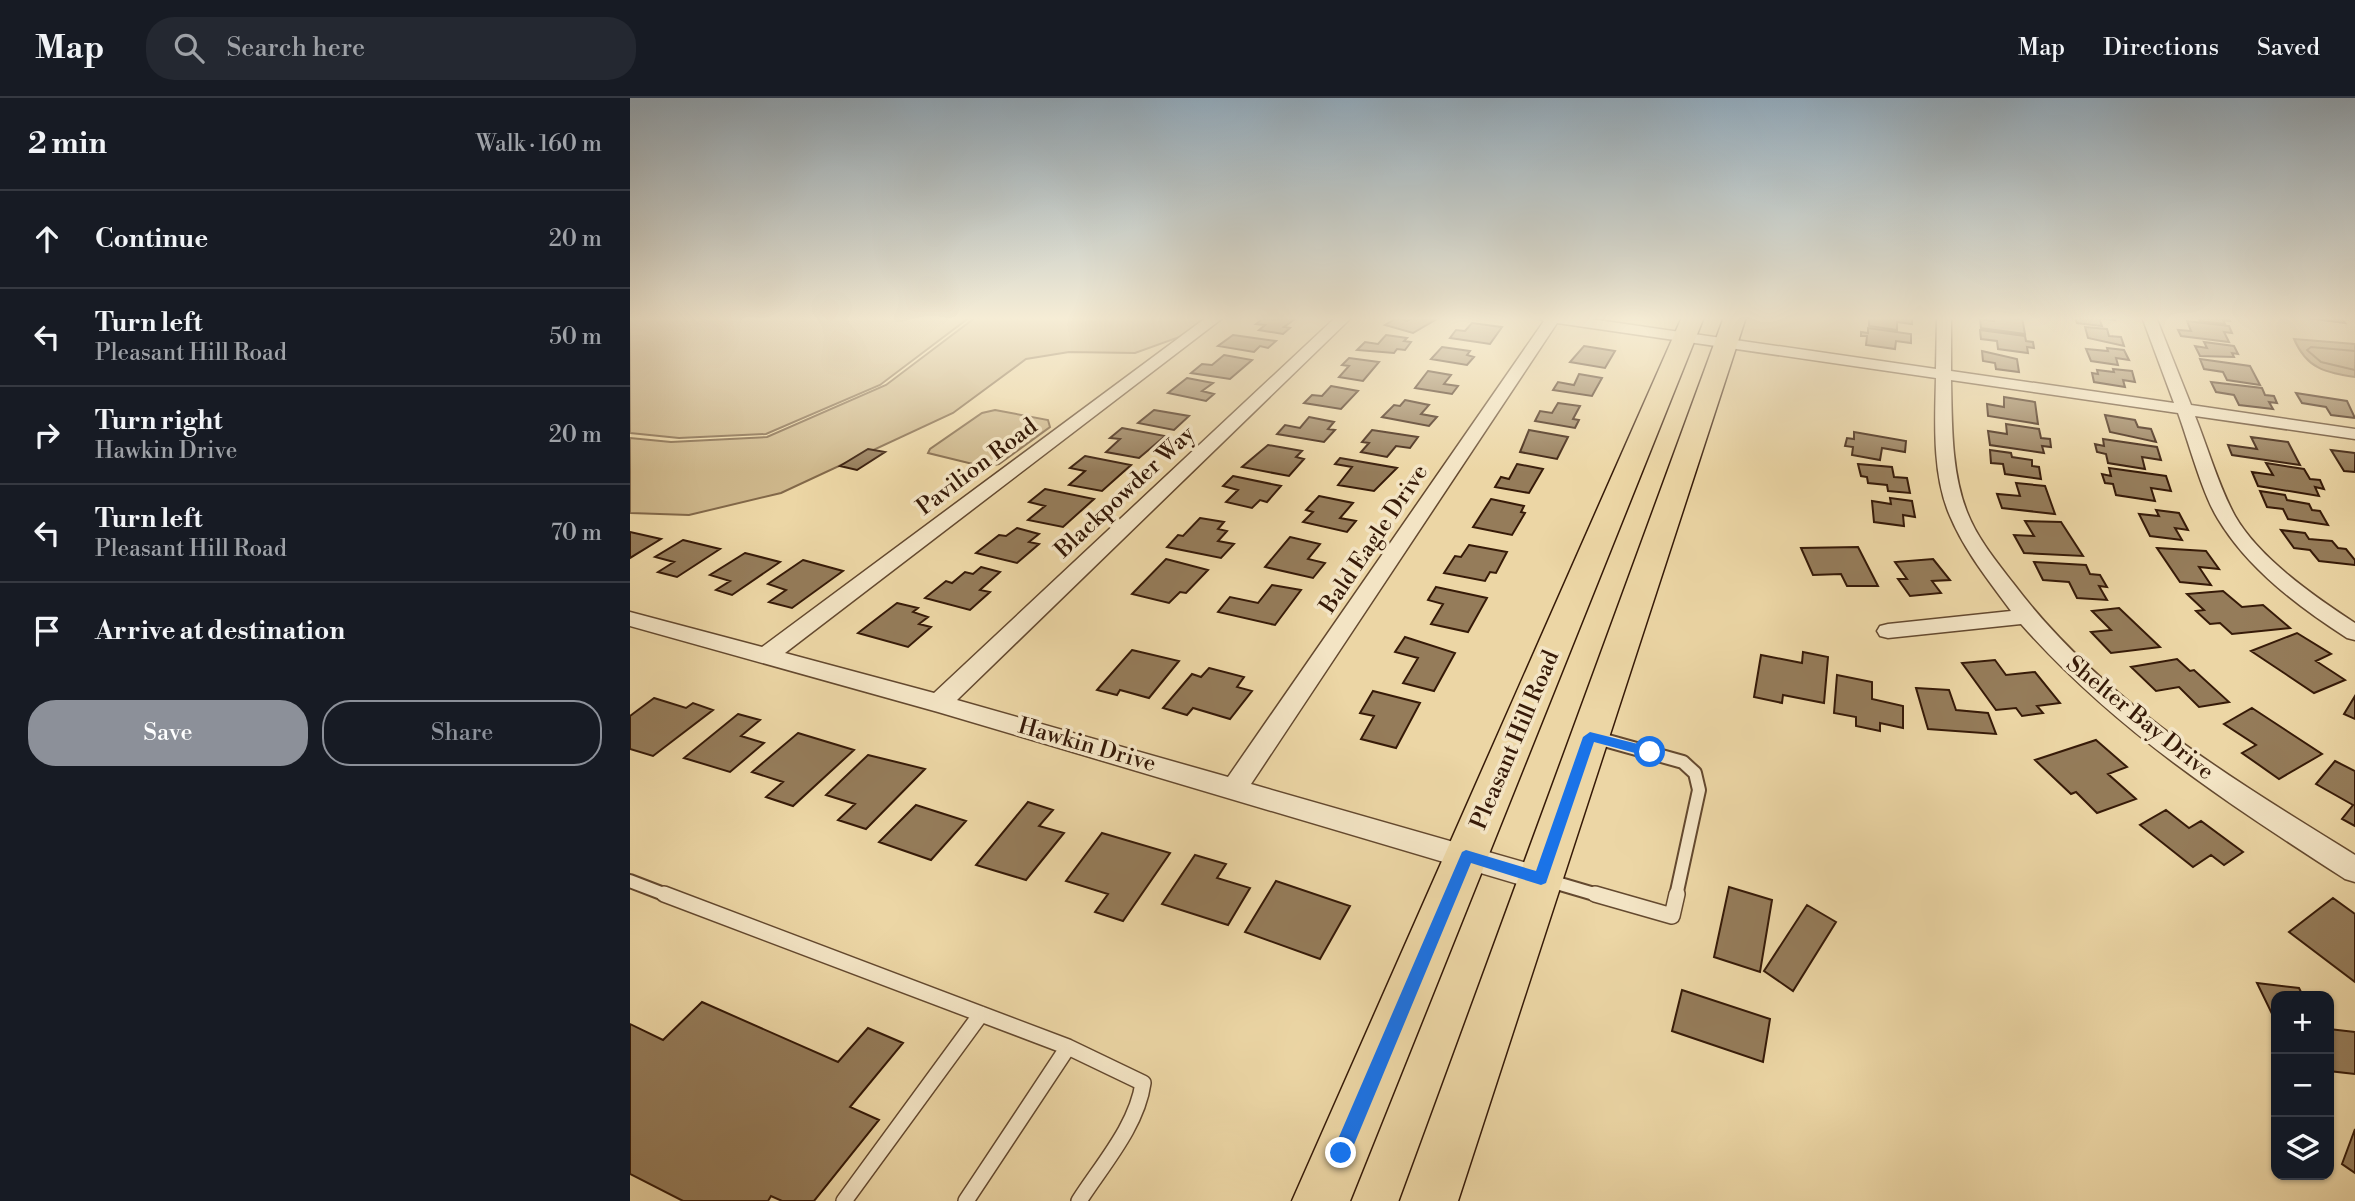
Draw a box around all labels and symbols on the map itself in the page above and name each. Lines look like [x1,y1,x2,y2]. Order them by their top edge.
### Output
street label: Pavilion Road [911,412,1043,522]
street label: Blackpowder Way [1048,419,1201,565]
street label: Bald Eagle Drive [1313,459,1434,620]
street label: Pleasant Hill Road [1465,646,1565,834]
street label: Shelter Bay Drive [2061,650,2219,786]
street label: Hawkin Drive [1015,712,1159,778]
route start [1634,736,1665,767]
route end [1325,1137,1356,1168]

